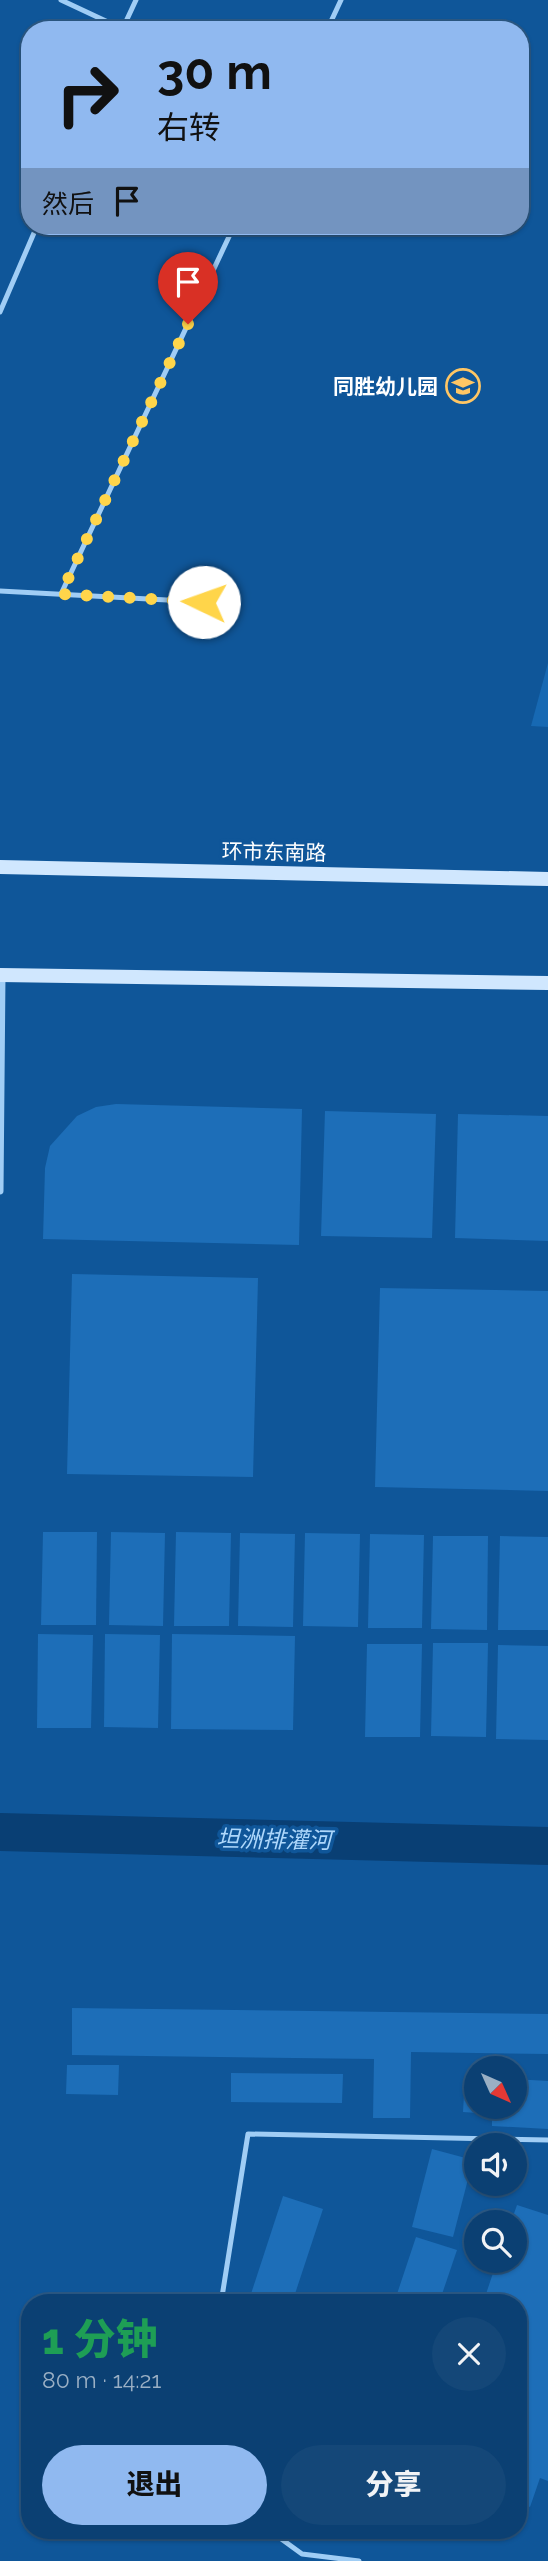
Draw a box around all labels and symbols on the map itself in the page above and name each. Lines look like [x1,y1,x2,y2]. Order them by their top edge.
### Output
pin [158,252,218,324]
school or university icon: 同胜幼儿园 [444,367,482,405]
place label: 同胜幼儿园 [333,374,438,399]
position arrow [167,565,241,639]
street label: 环市东南路 [221,839,327,865]
water label: 坦洲排灌河 [216,1824,336,1854]
north arrow [464,2056,527,2119]

